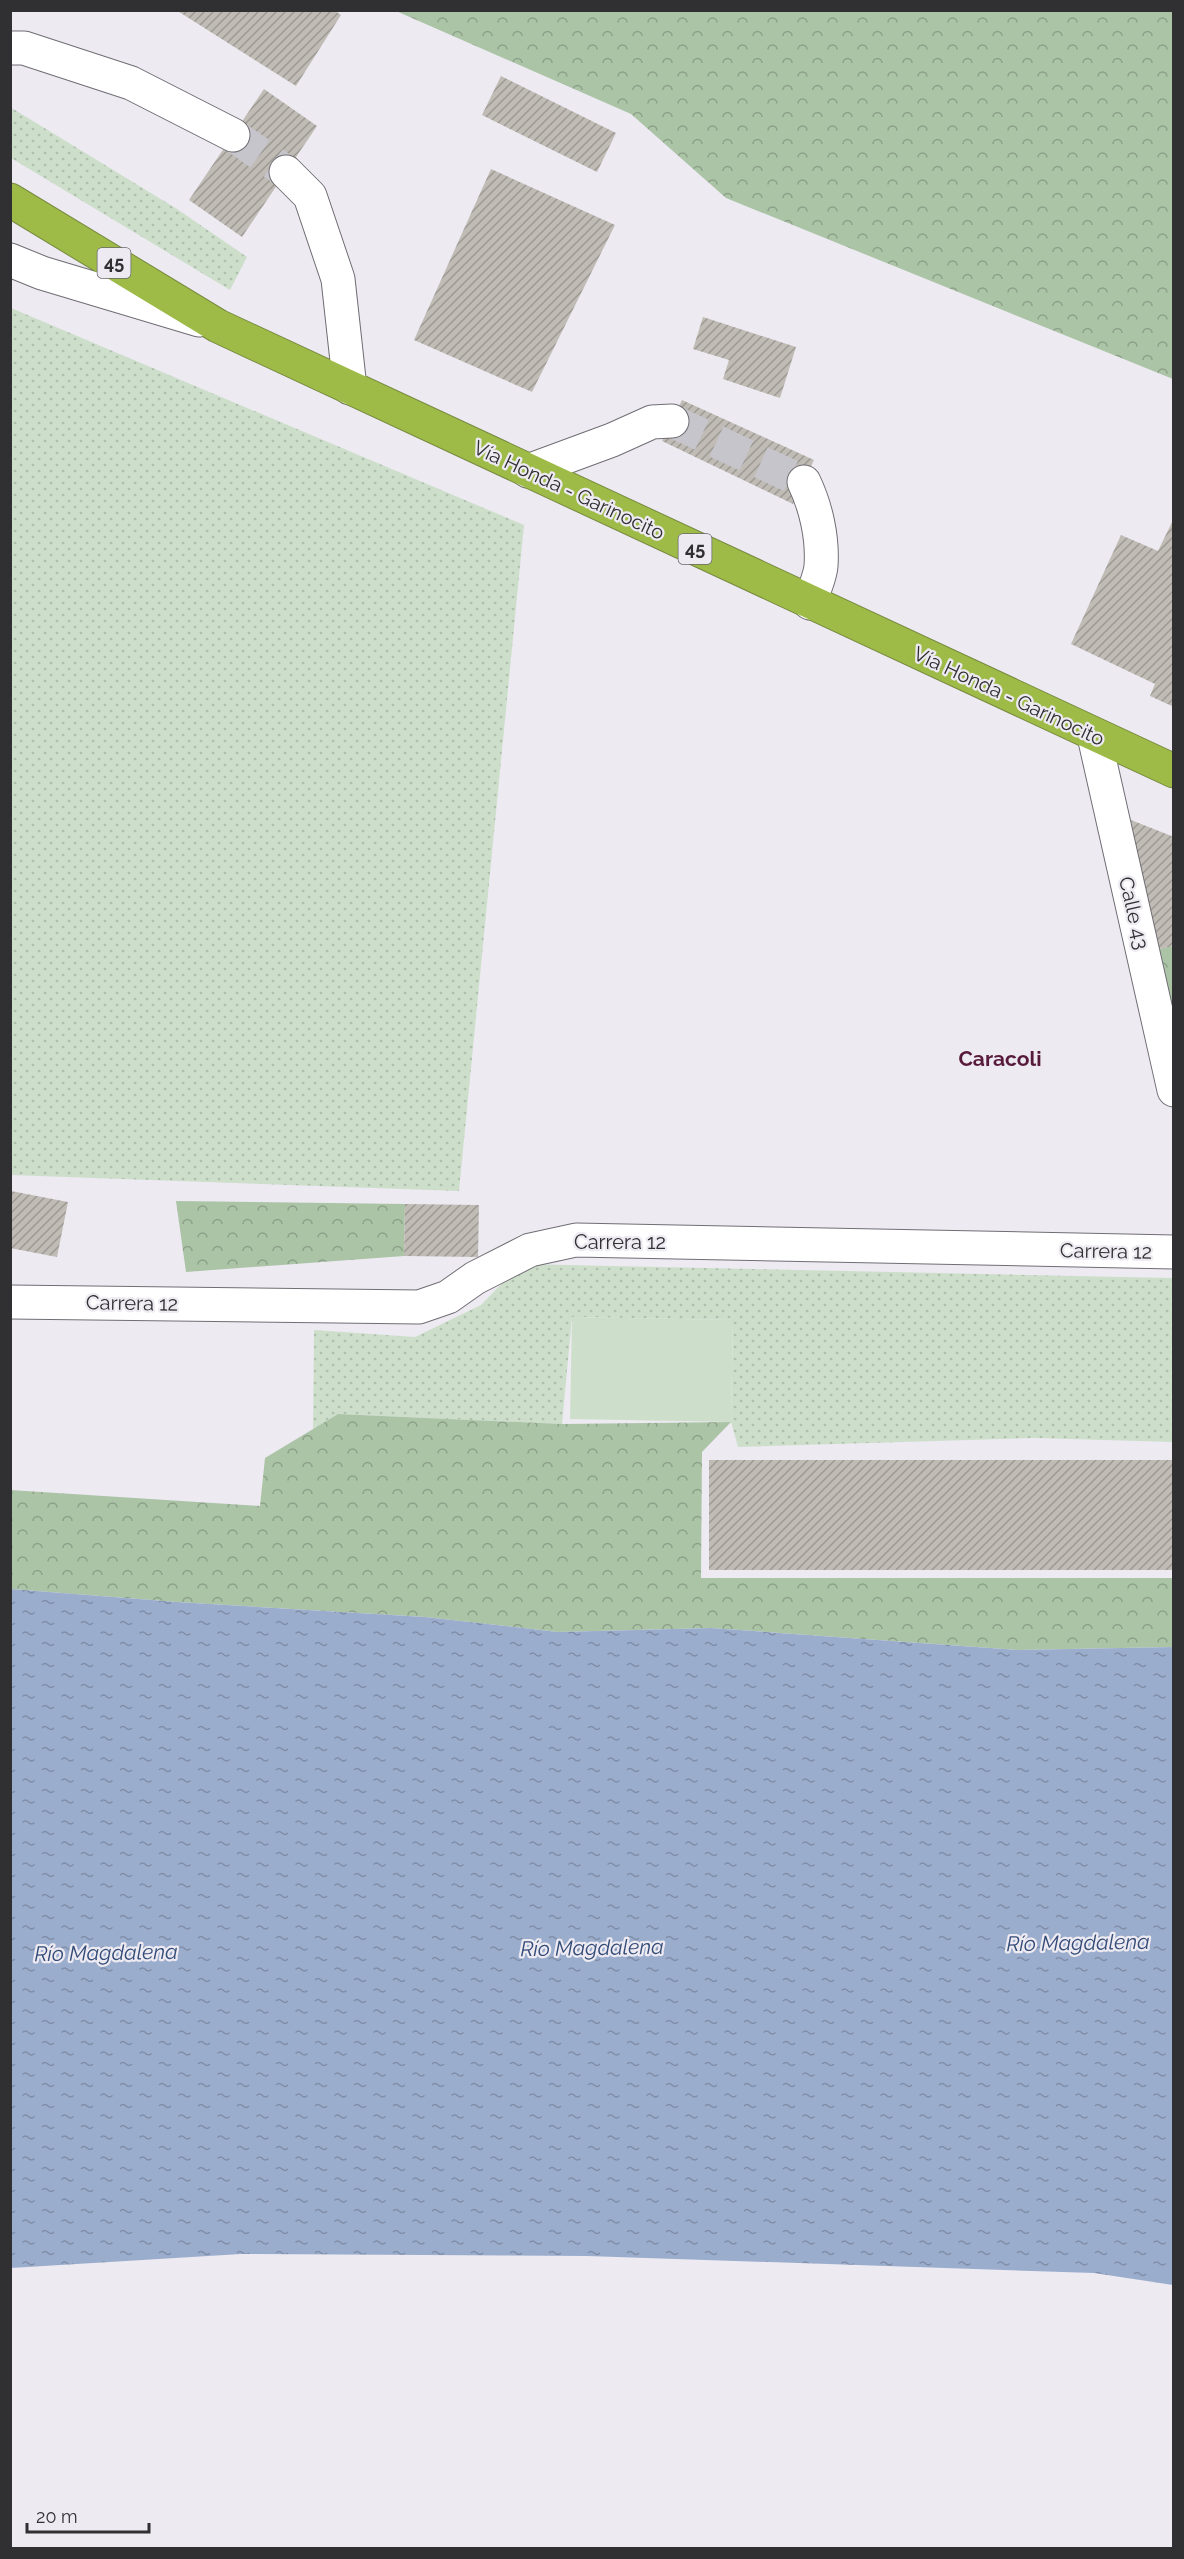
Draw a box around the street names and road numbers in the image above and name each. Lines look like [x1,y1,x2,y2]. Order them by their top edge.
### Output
road number: 45 [98,248,130,278]
street label: Vía Honda - Garinocito [470,435,668,545]
road number: 45 [678,534,712,564]
street label: Vía Honda - Garinocito [910,641,1108,751]
street label: Calle 43 [1114,874,1154,952]
street label: Carrera 12 [574,1230,666,1254]
street label: Carrera 12 [1060,1238,1152,1264]
street label: Carrera 12 [86,1290,178,1316]

